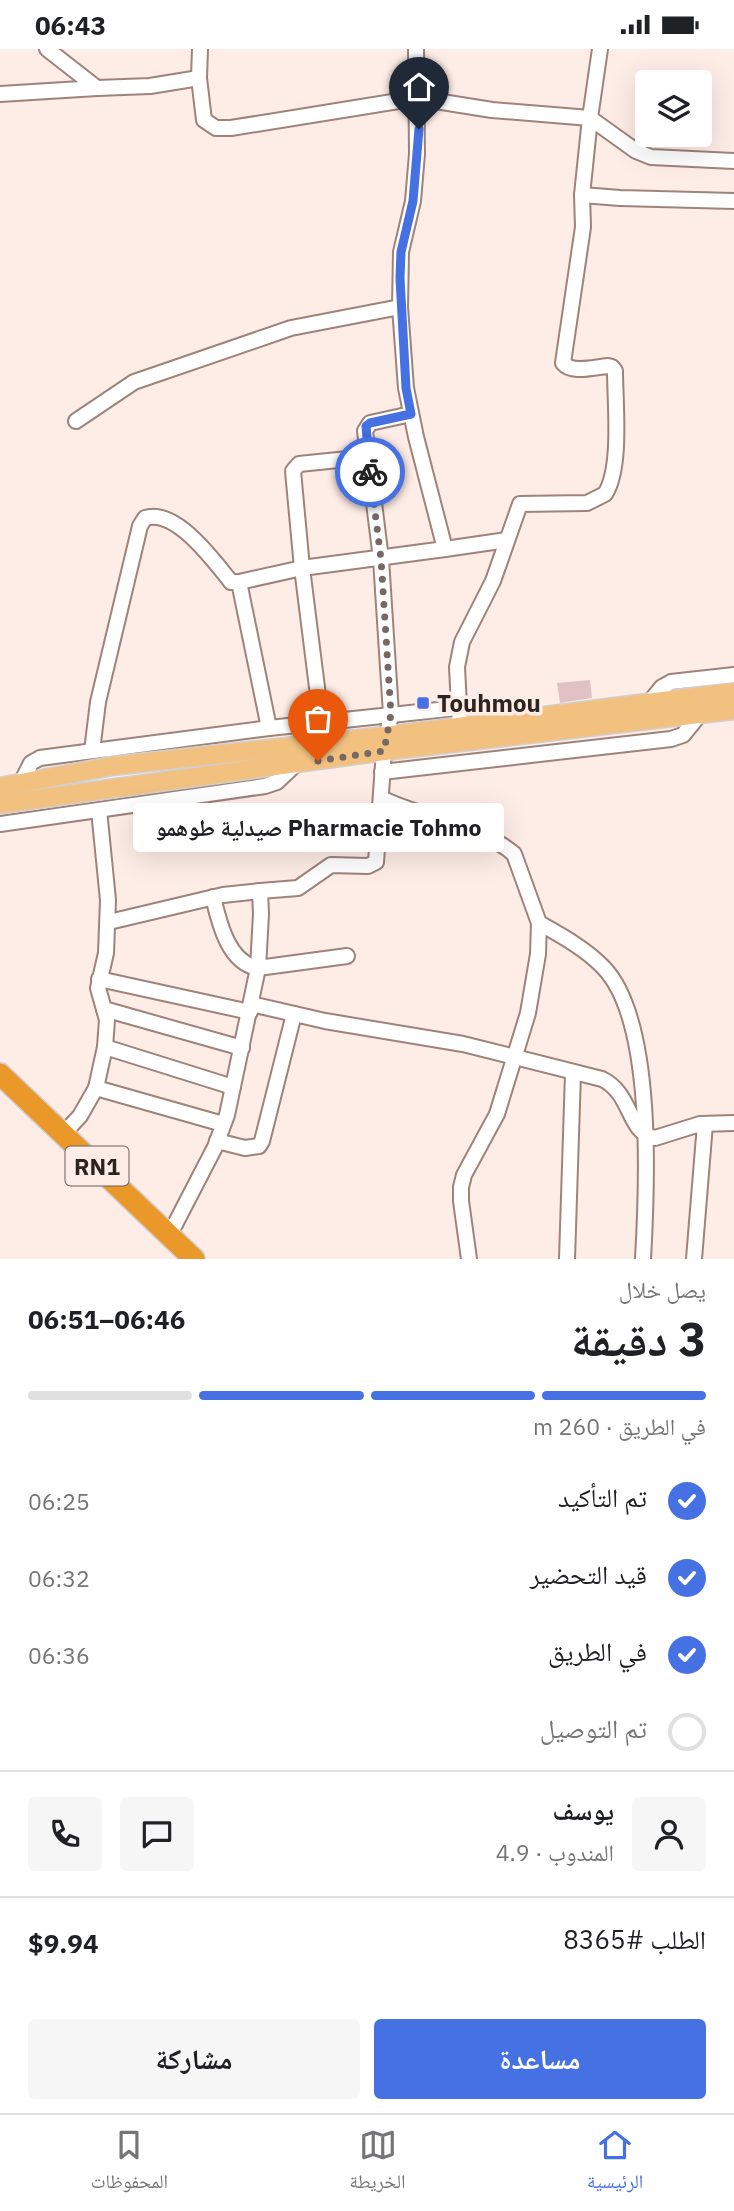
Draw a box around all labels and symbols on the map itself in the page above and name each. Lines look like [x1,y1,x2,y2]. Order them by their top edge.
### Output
pin [389,57,449,129]
courier [335,437,405,507]
place label: Touhmou [437,687,541,719]
pin [288,689,348,761]
marker: Touhmou [415,695,431,711]
callout: Pharmacie Tohmo صيدلية طوهمو [132,803,504,852]
road number: RN1 [66,1147,128,1185]

